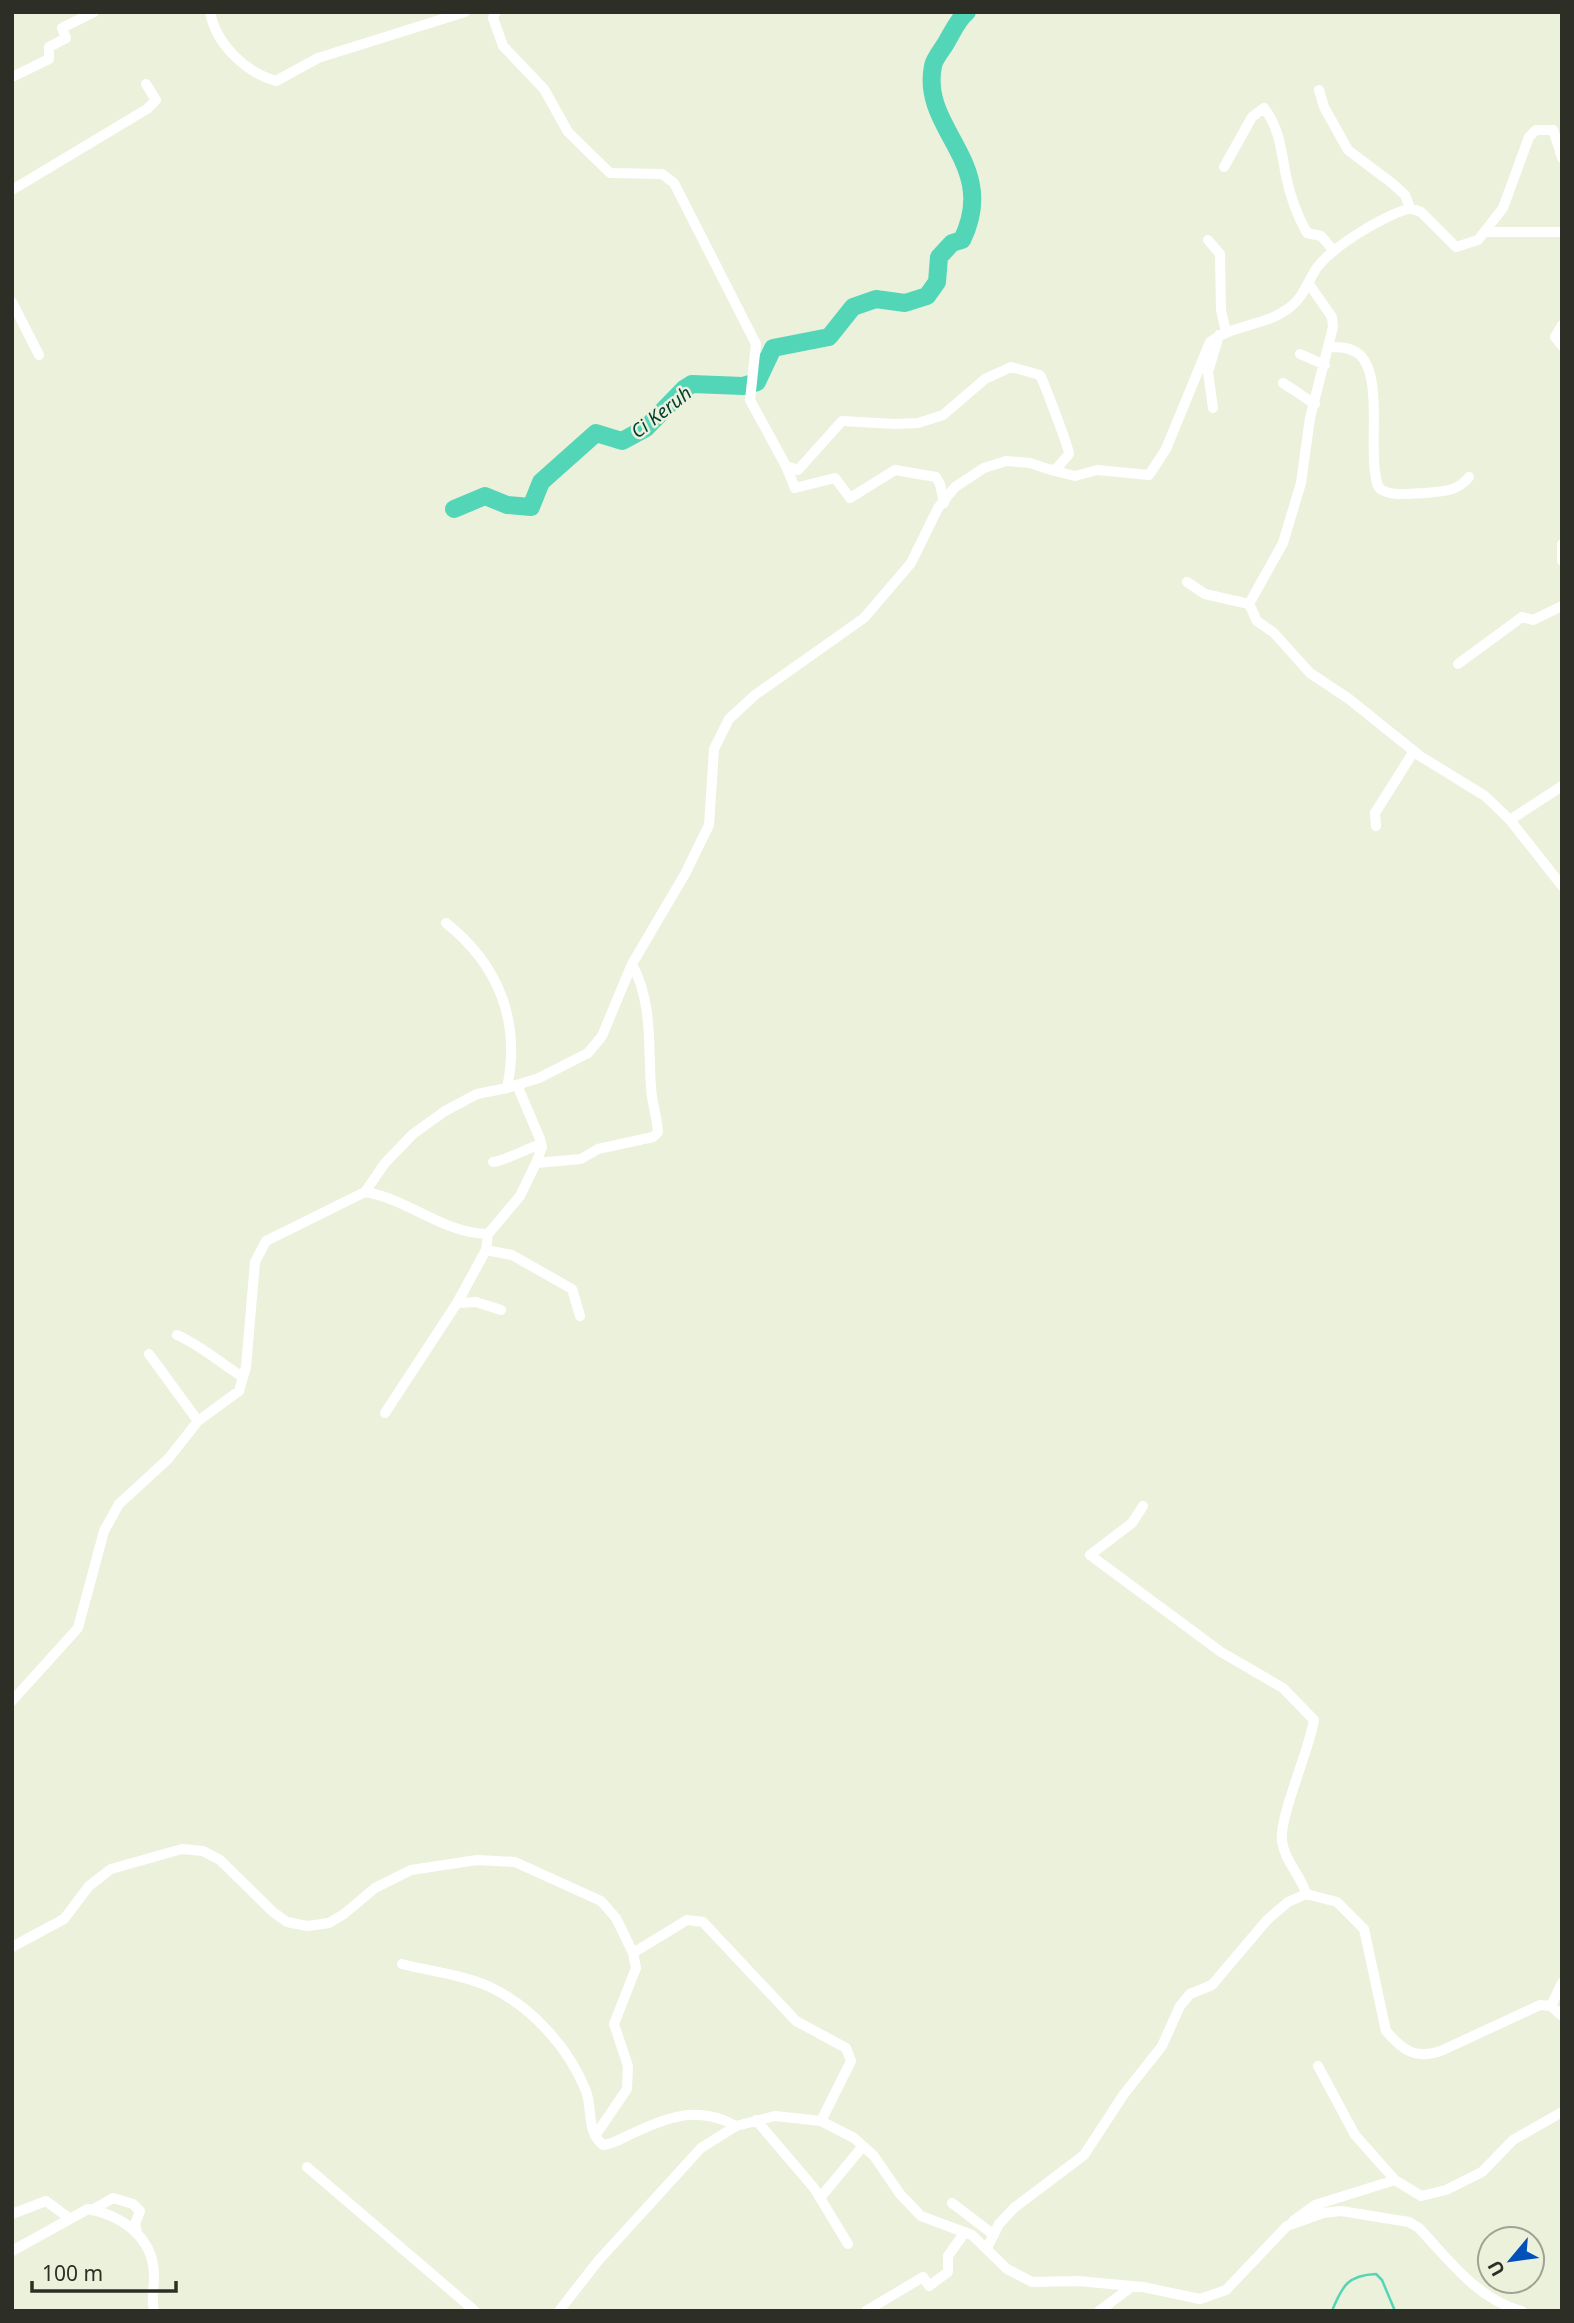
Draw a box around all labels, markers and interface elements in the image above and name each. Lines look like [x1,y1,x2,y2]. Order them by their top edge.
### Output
water label: Ci Keruh [625,380,697,444]
north arrow [1476,2225,1546,2295]
scale bar [32,2250,175,2294]
text: U [1481,2256,1511,2281]
text: 100 m [42,2259,103,2287]

